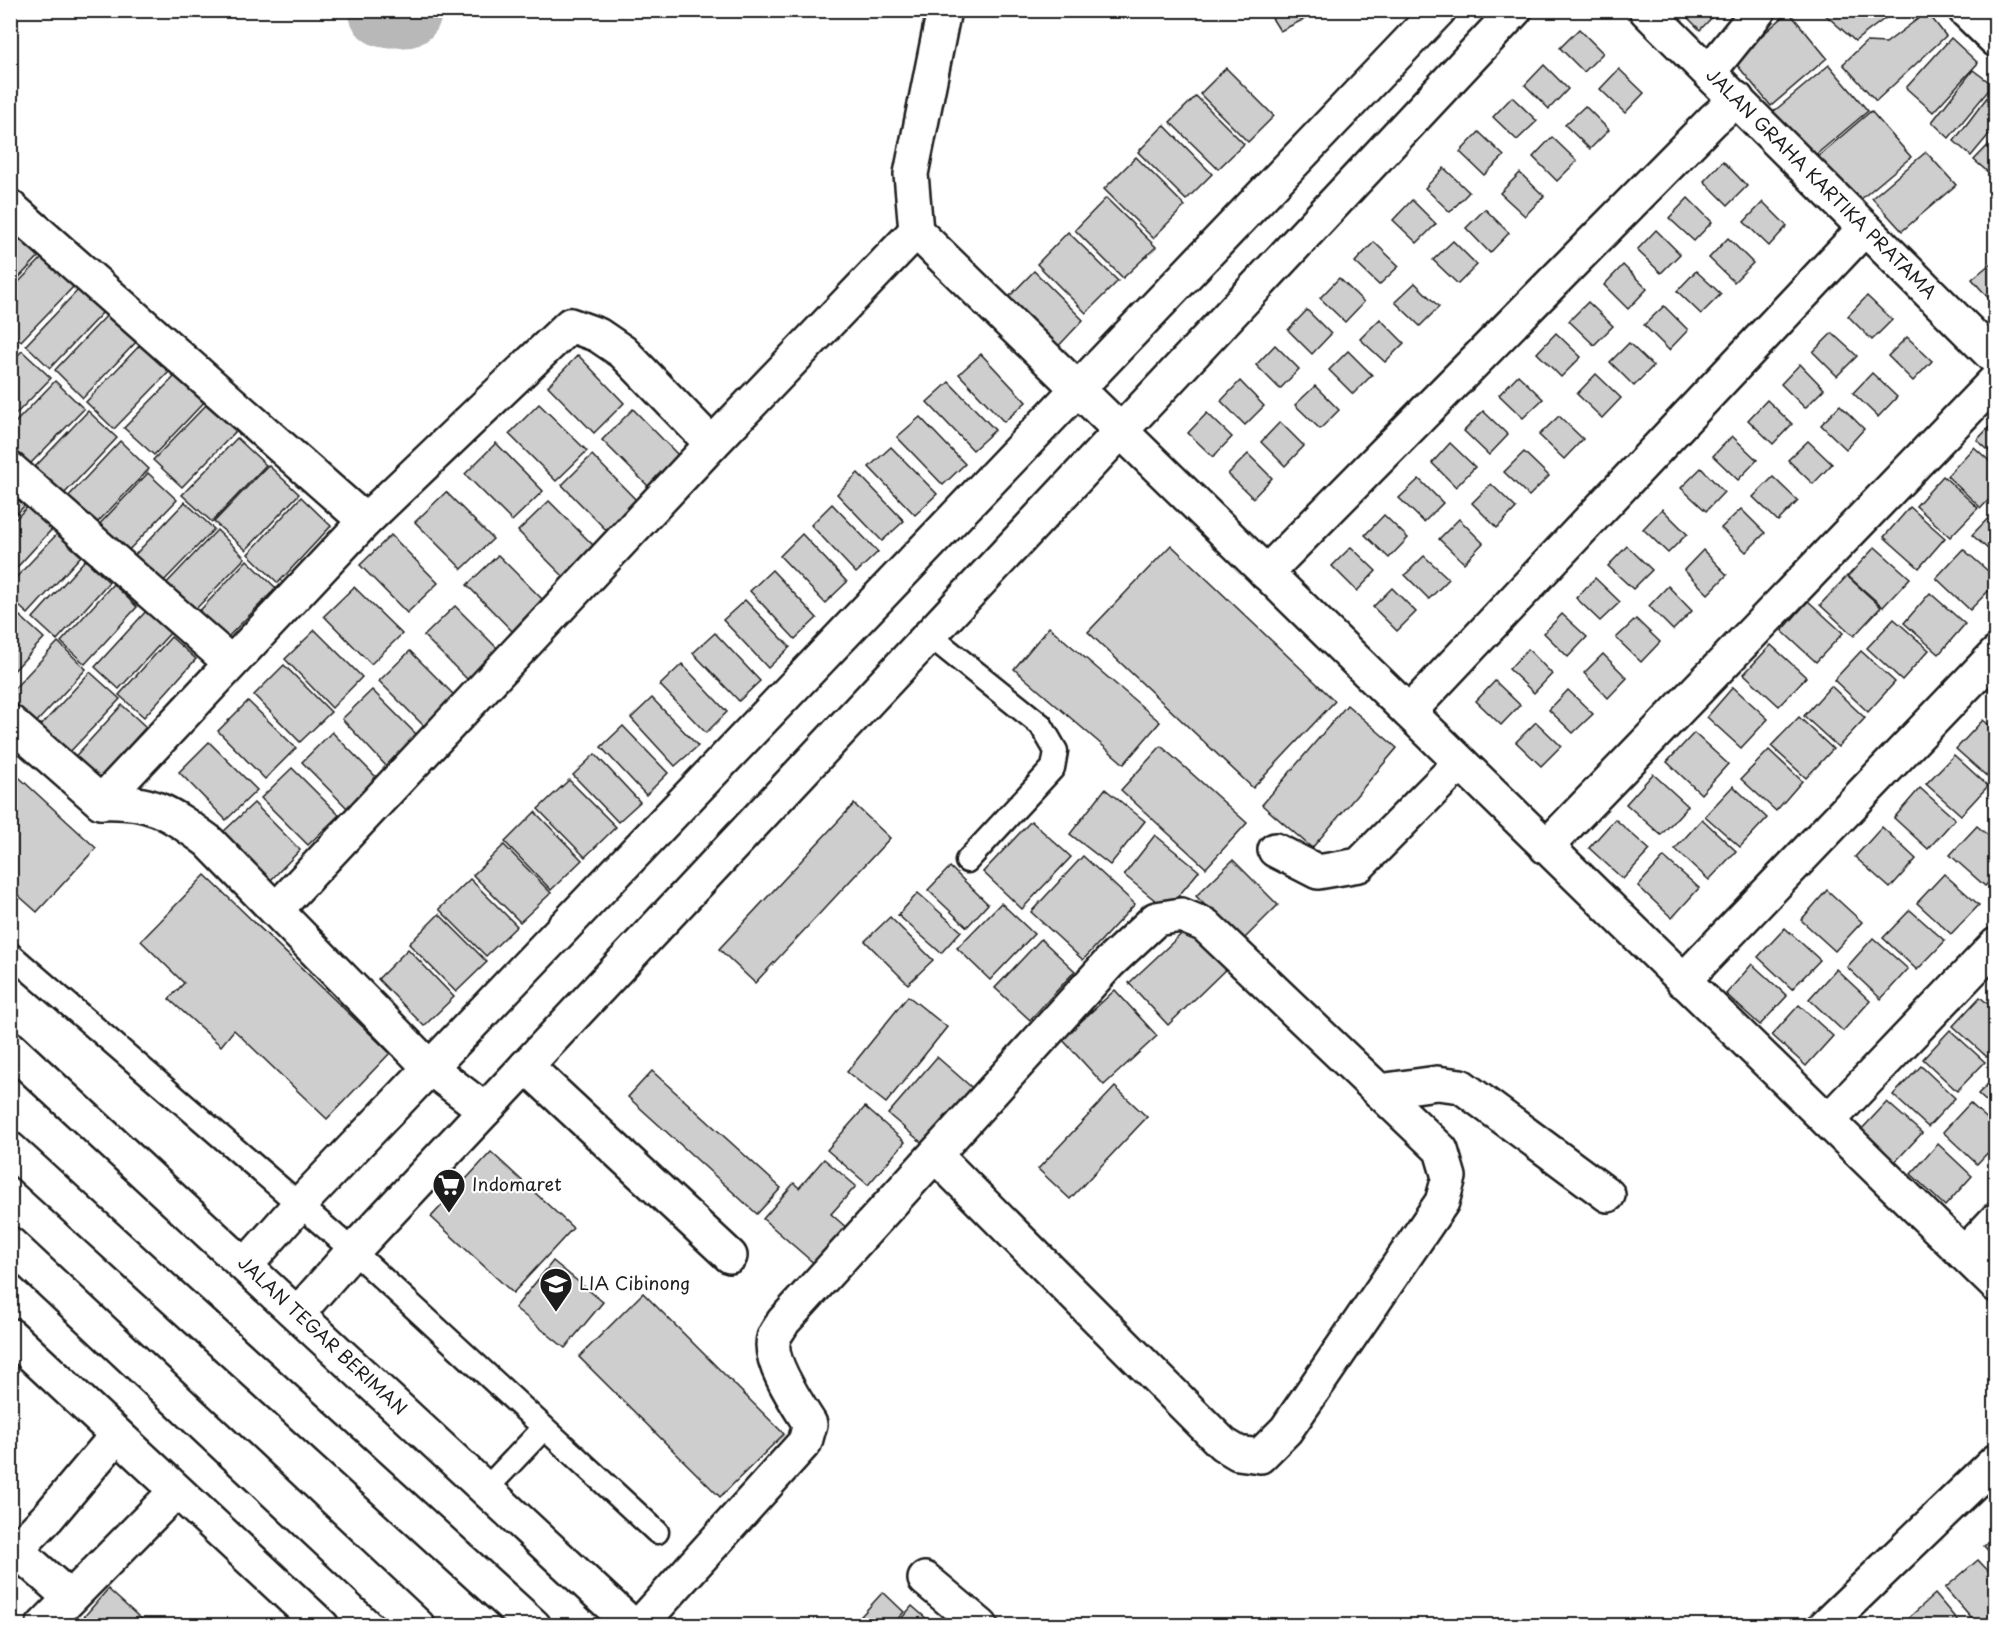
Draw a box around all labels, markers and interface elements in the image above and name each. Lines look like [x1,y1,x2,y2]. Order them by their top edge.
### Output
street label: JALAN GRAHA KARTIKA PRATAMA [1701,61,1944,304]
supermarket icon: Indomaret [431,1167,467,1214]
place label: Indomaret [472,1170,562,1197]
street label: JALAN TEGAR BERIMAN [232,1249,414,1421]
school or university icon: LIA Cibinong [538,1266,574,1313]
place label: LIA Cibinong [579,1269,690,1296]

